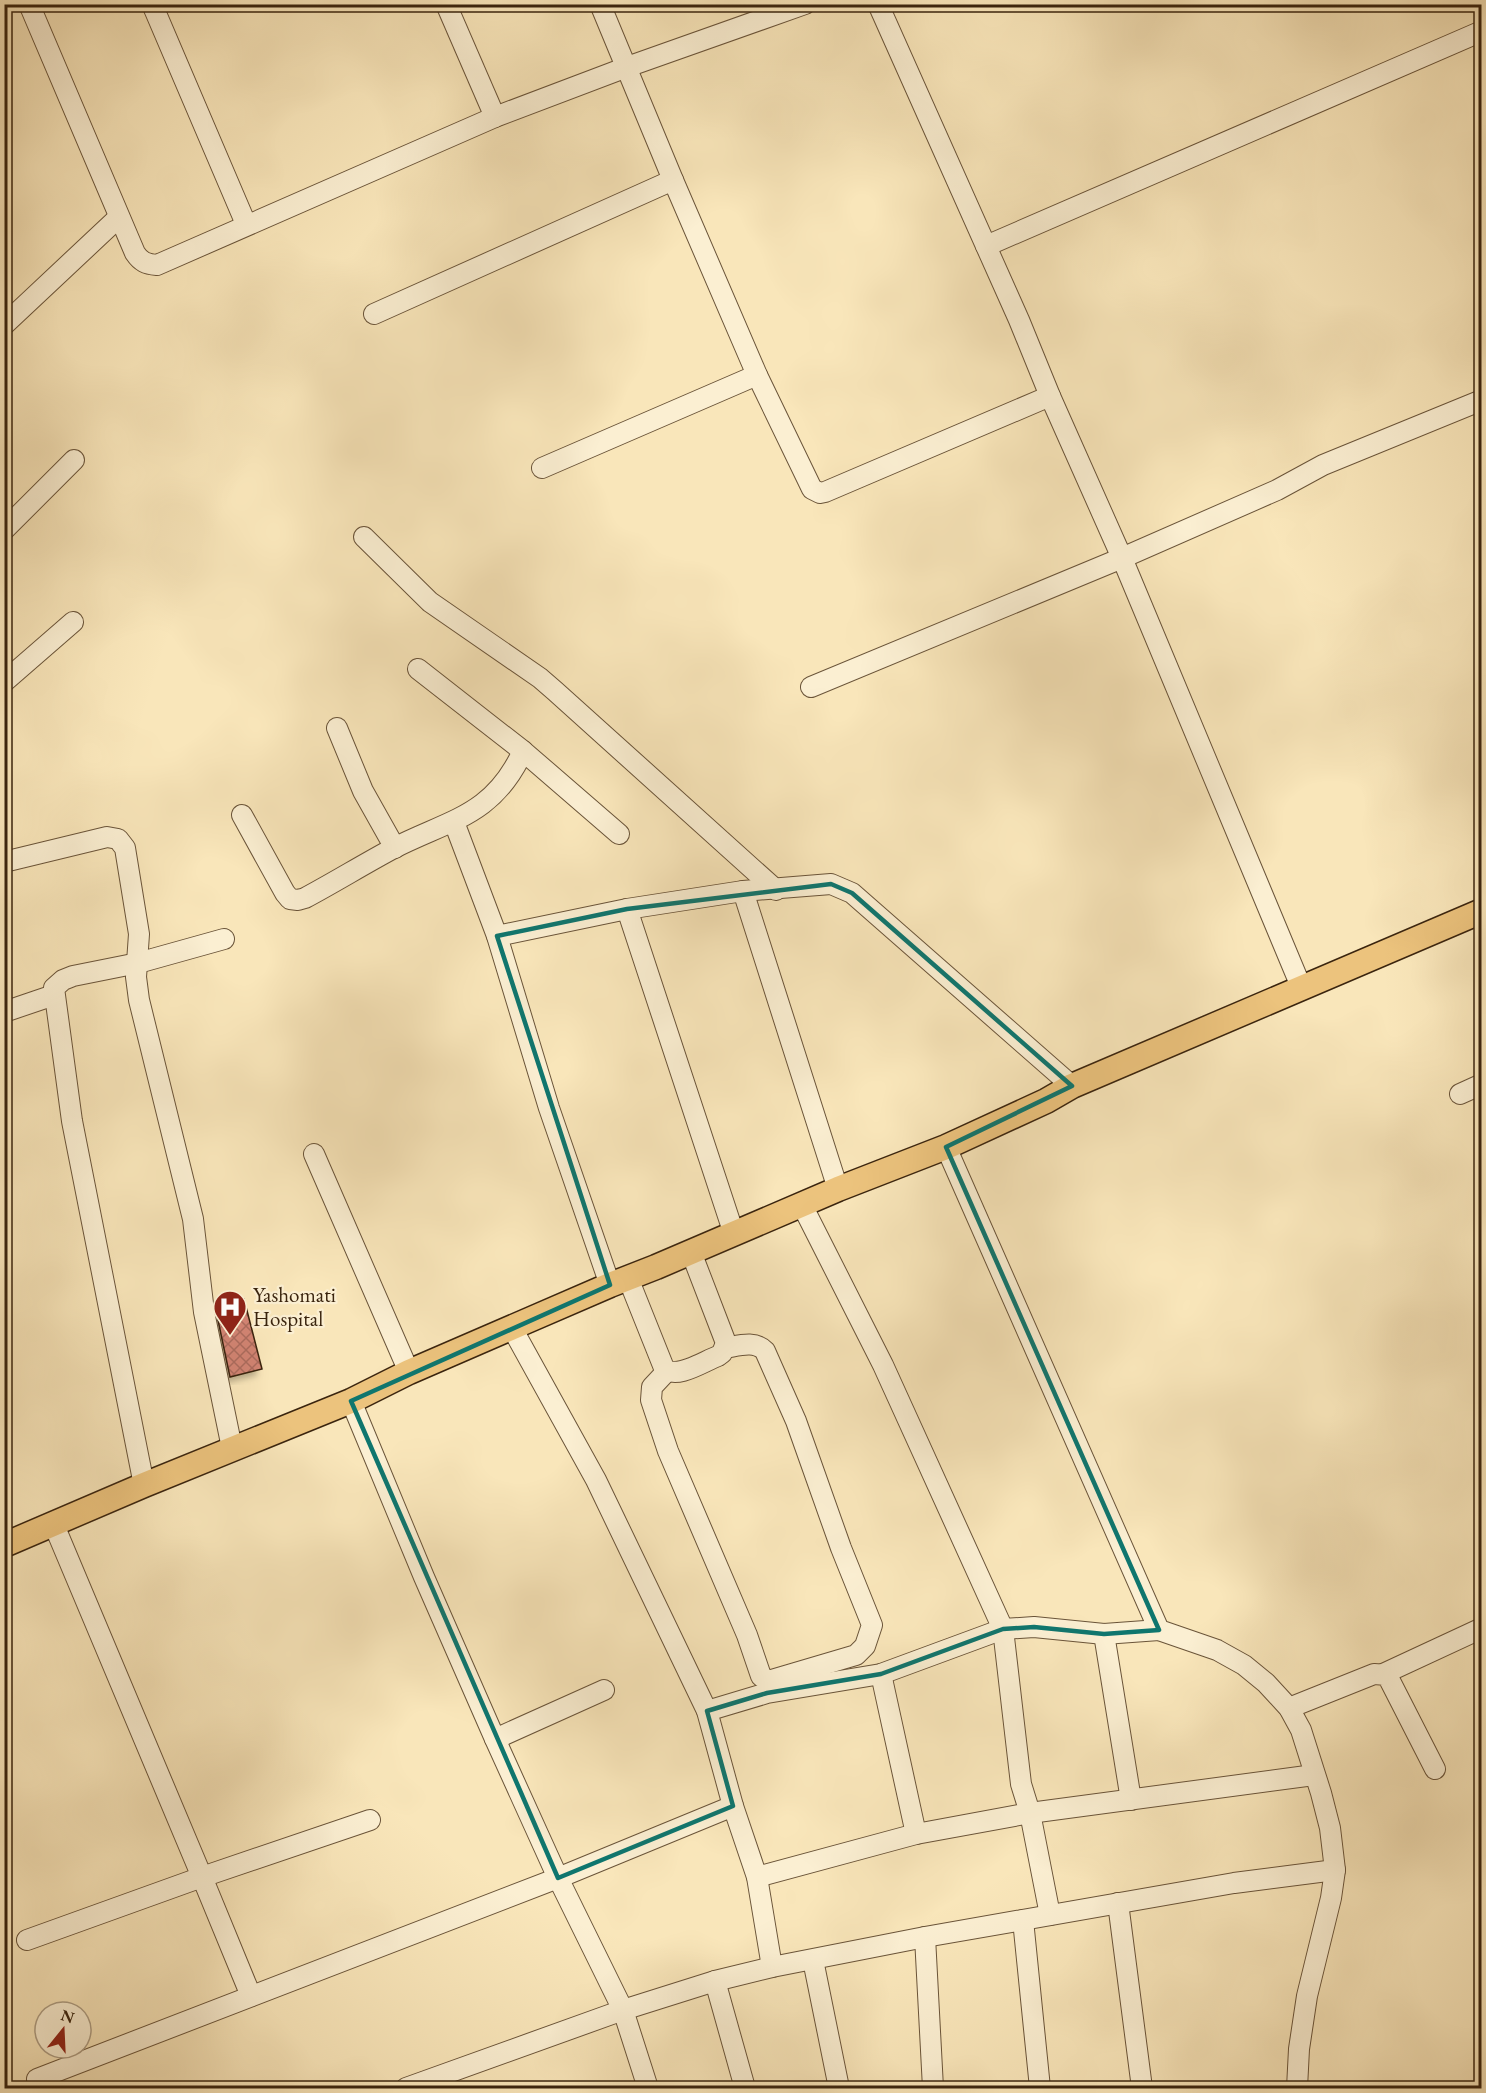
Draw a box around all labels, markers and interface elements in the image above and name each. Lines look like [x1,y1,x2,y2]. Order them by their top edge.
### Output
place label: Yashomati Hospital [253,1281,336,1332]
hospital icon: Yashomati Hospital [212,1289,248,1336]
north arrow [33,2000,93,2060]
text: N [58,2004,77,2028]

